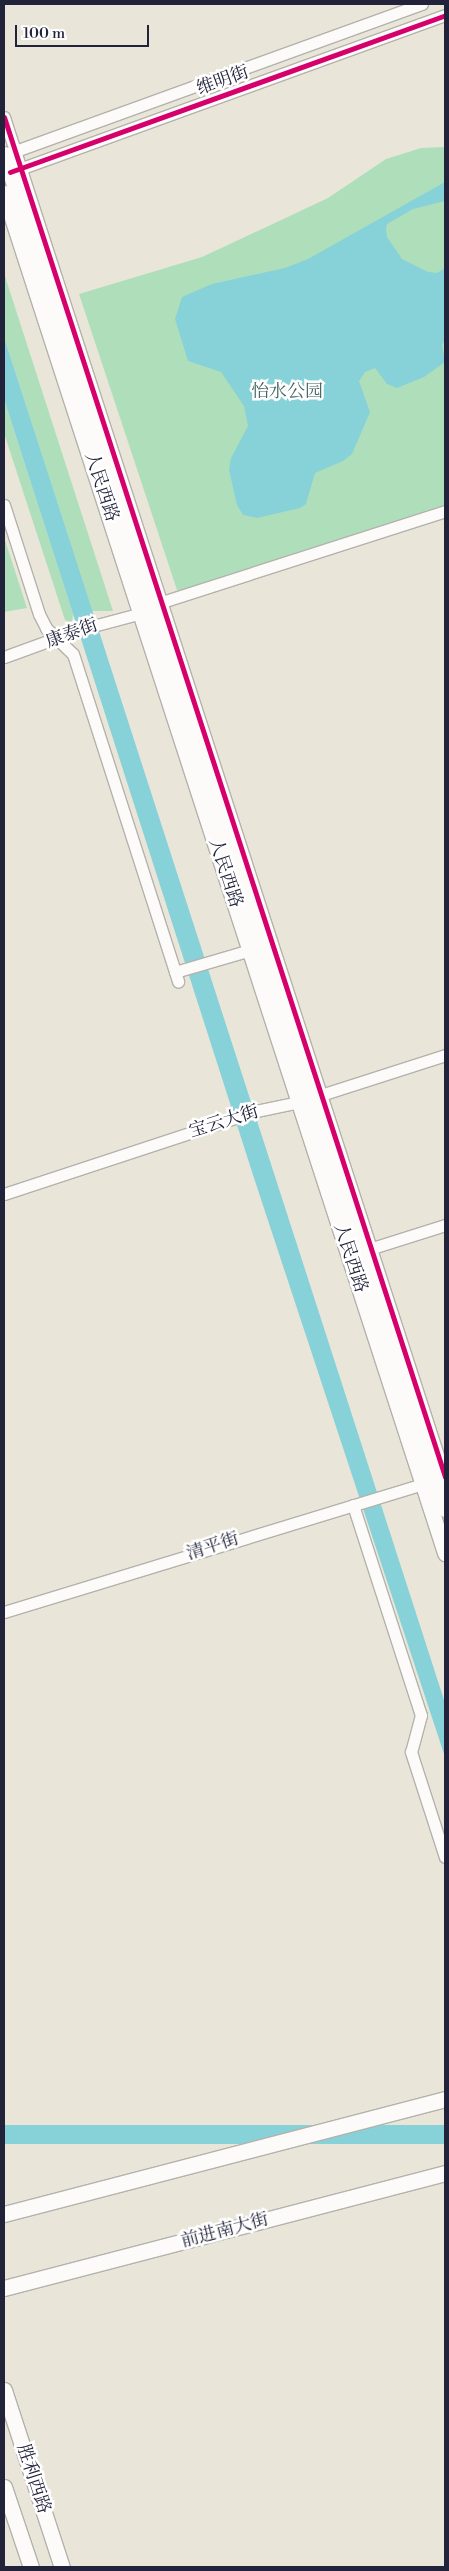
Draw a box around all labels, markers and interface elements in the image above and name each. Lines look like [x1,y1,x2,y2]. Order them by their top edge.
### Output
scale bar [18,15,151,47]
text: 100 m [23,24,65,43]
street label: 维明街 [194,62,252,100]
park label: 怡水公园 [251,381,323,403]
street label: 人民西路 [80,449,122,525]
street label: 康泰街 [43,615,101,653]
street label: 人民西路 [204,835,246,911]
street label: 宝云大街 [186,1101,262,1143]
street label: 人民西路 [329,1220,371,1296]
street label: 清平街 [184,1528,242,1566]
street label: 前进南大街 [179,2209,271,2253]
street label: 胜利西路 [12,2441,54,2517]

